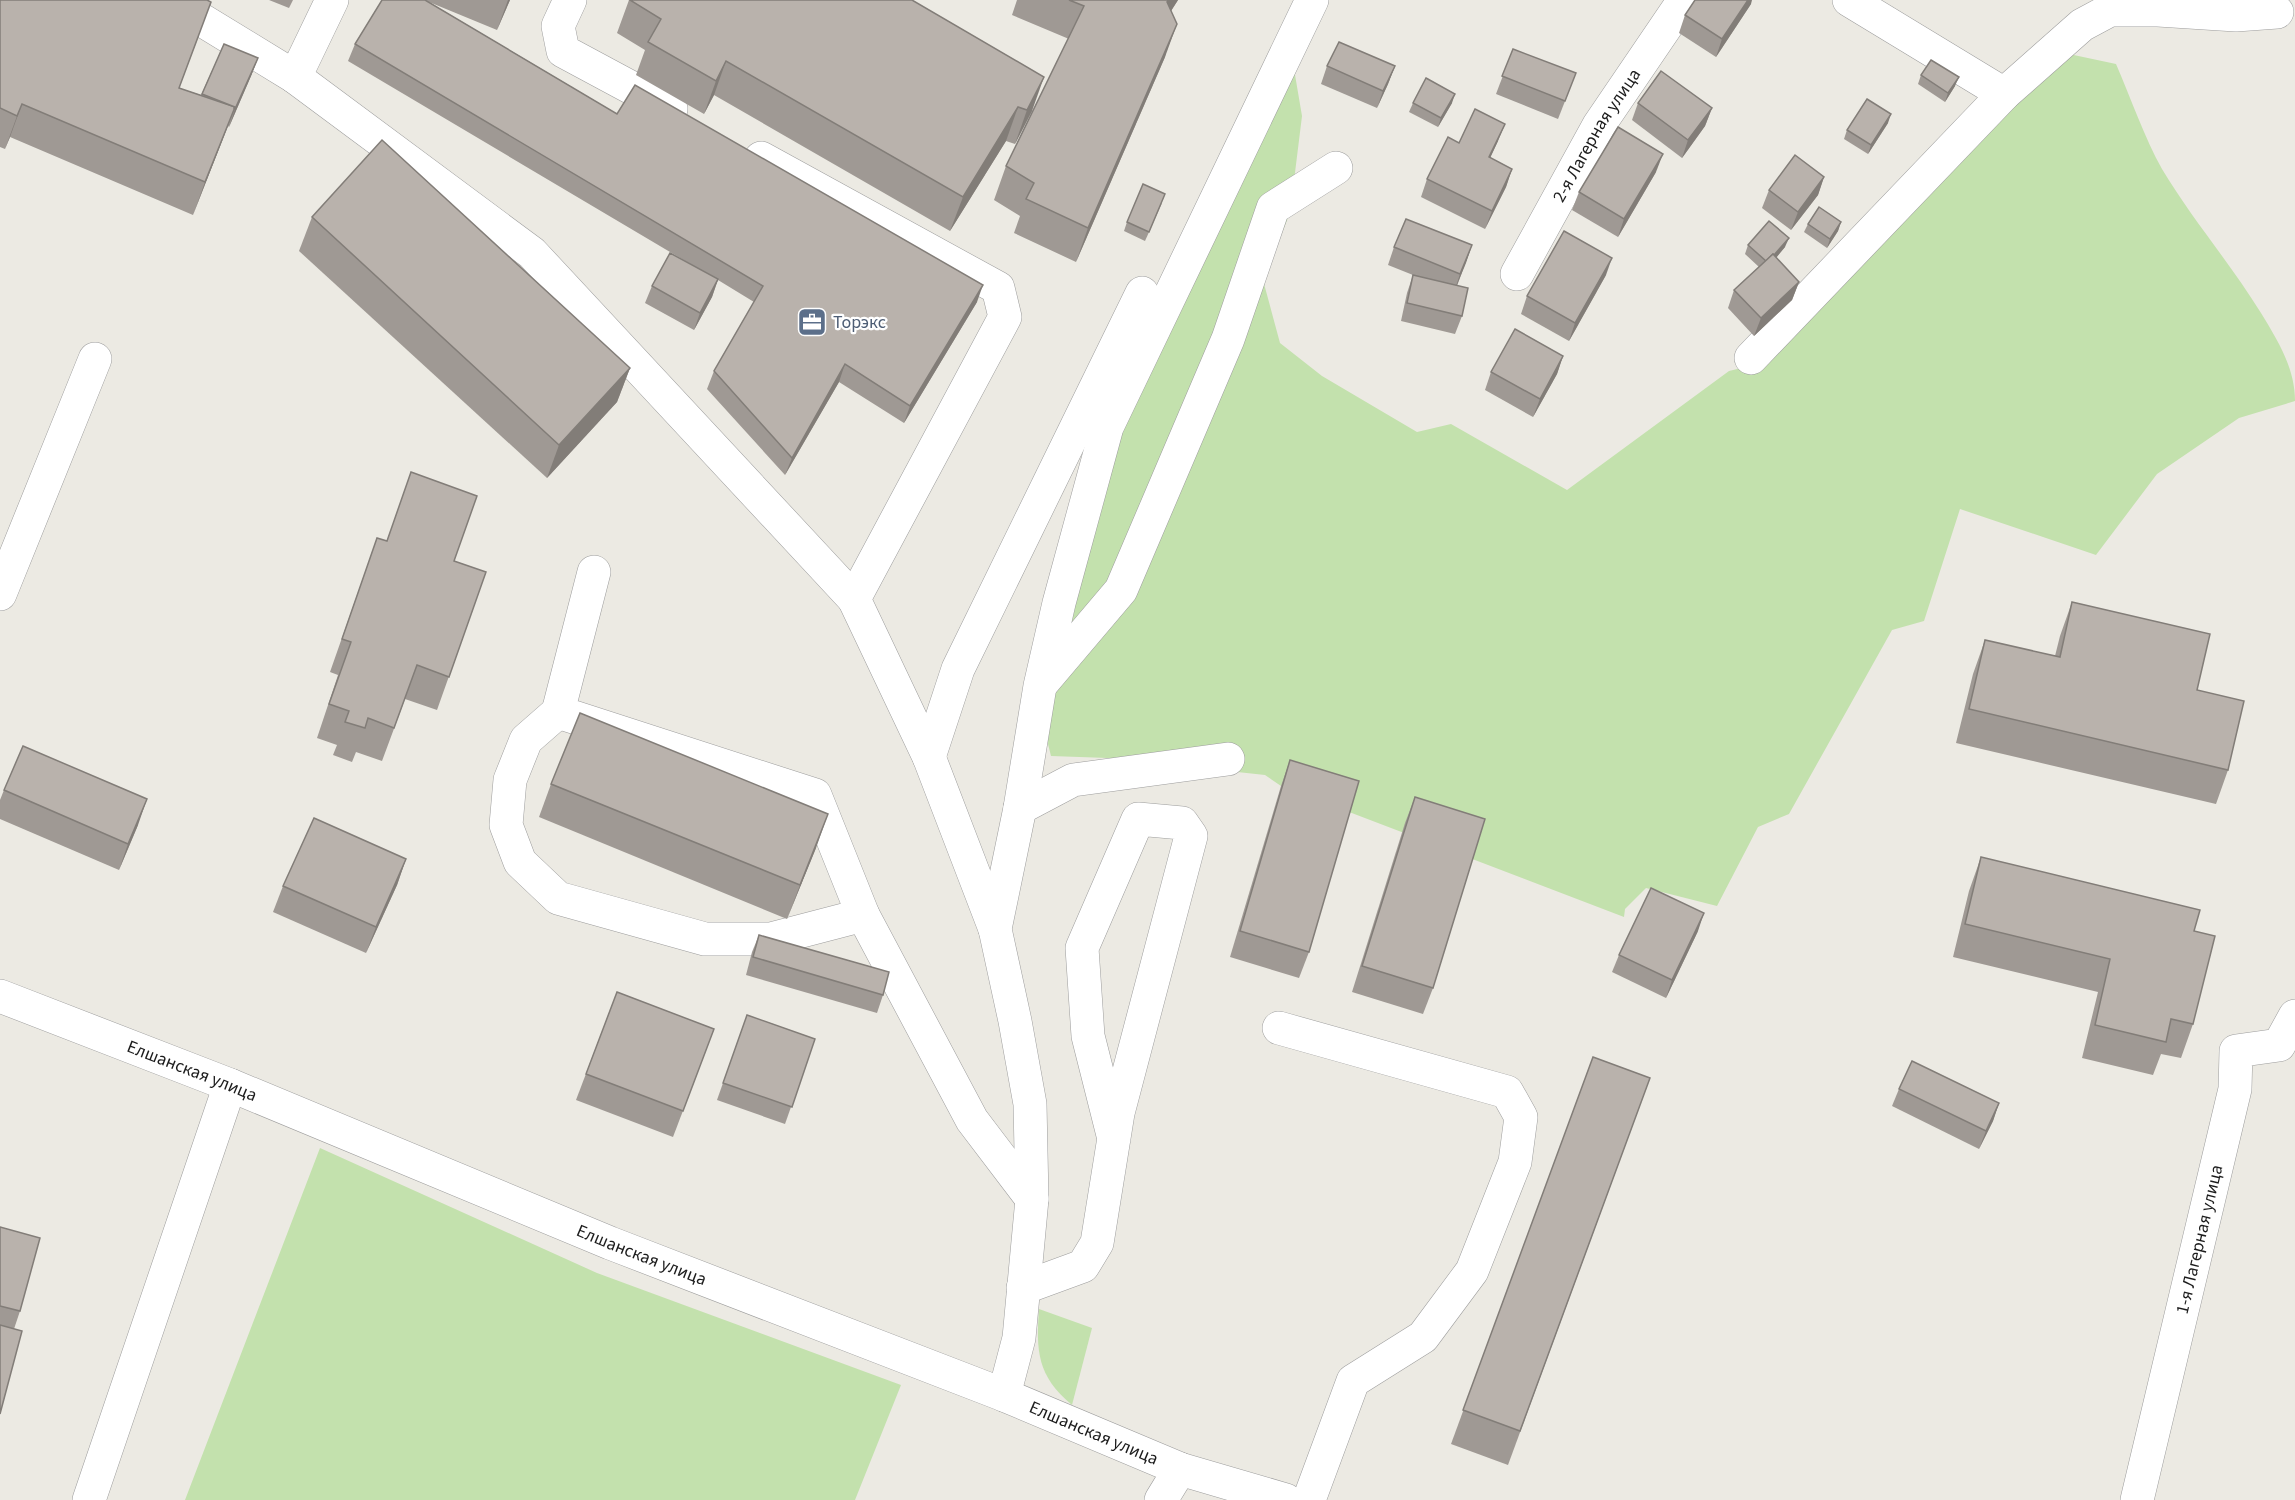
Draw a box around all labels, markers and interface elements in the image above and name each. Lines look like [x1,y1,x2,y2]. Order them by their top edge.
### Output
street label: 2-я Лагерная улица [1546,63,1647,207]
office icon: Торэкс [796,306,828,338]
place label: Торэкс [833,310,886,335]
street label: Елшанская улица [123,1034,261,1107]
street label: 1-я Лагерная улица [2169,1162,2229,1316]
street label: Елшанская улица [573,1218,710,1292]
street label: Елшанская улица [1026,1395,1162,1471]

